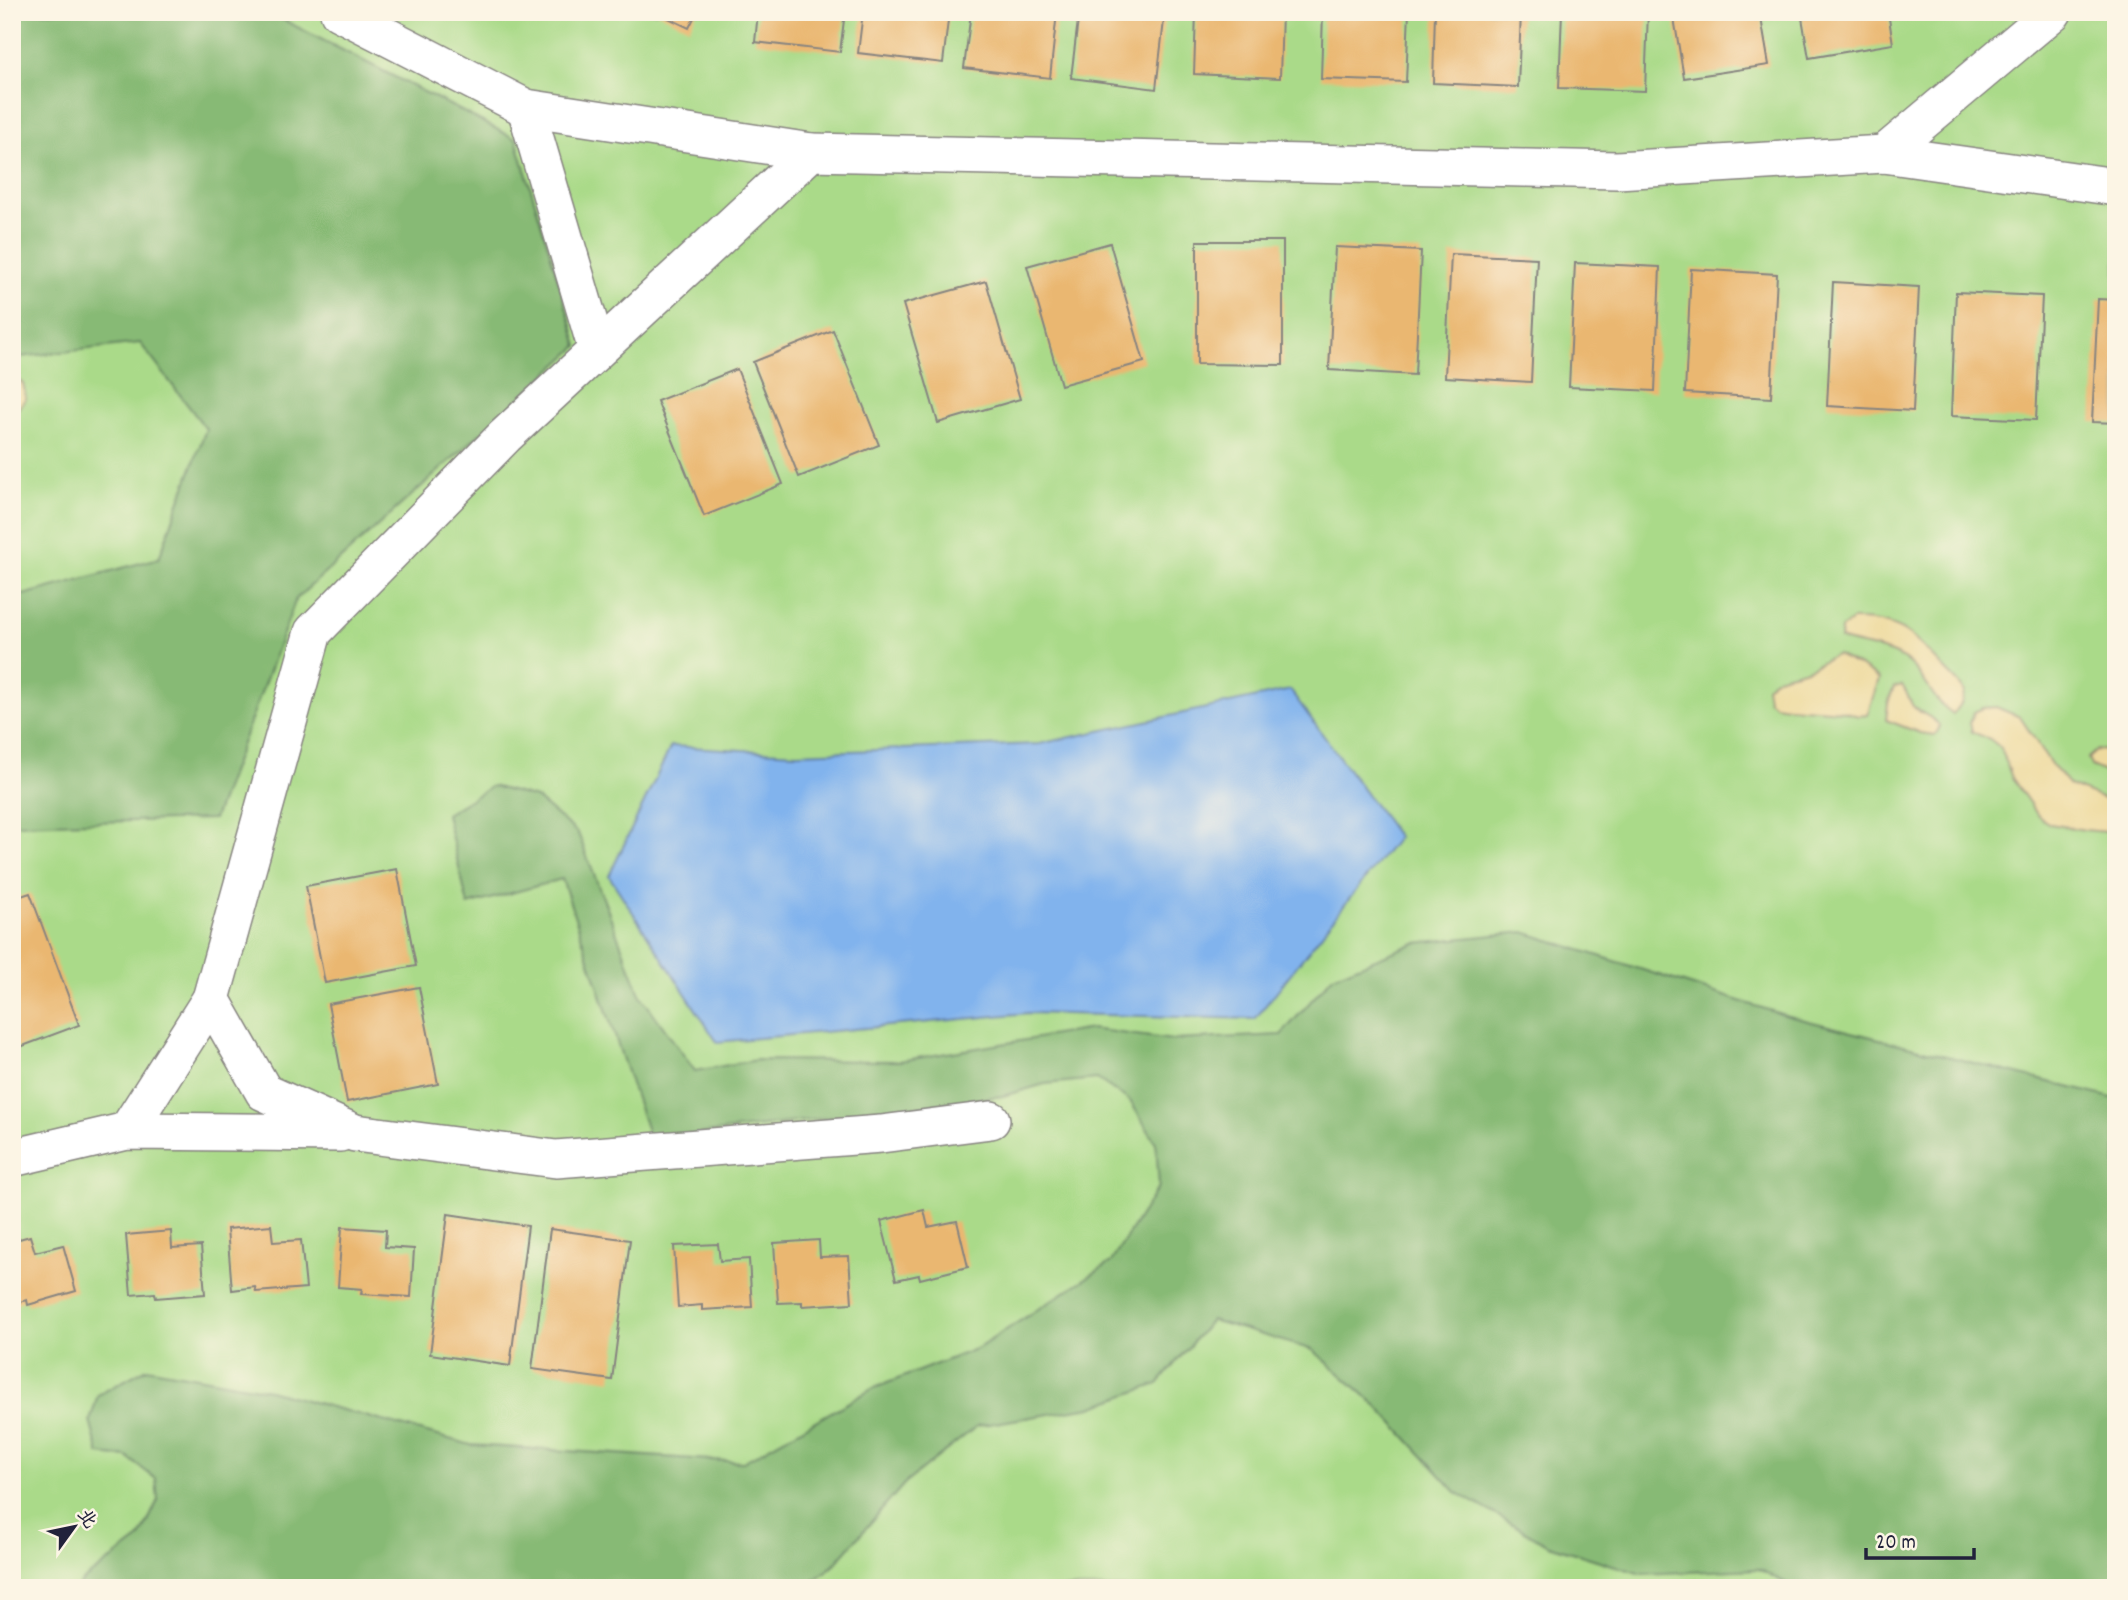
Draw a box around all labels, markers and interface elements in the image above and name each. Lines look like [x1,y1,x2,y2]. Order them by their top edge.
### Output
north arrow [38,1492,108,1562]
text: 北 [69,1504,102,1535]
scale bar [1866,1516,1974,1560]
text: 20 m [1876,1529,1916,1559]

